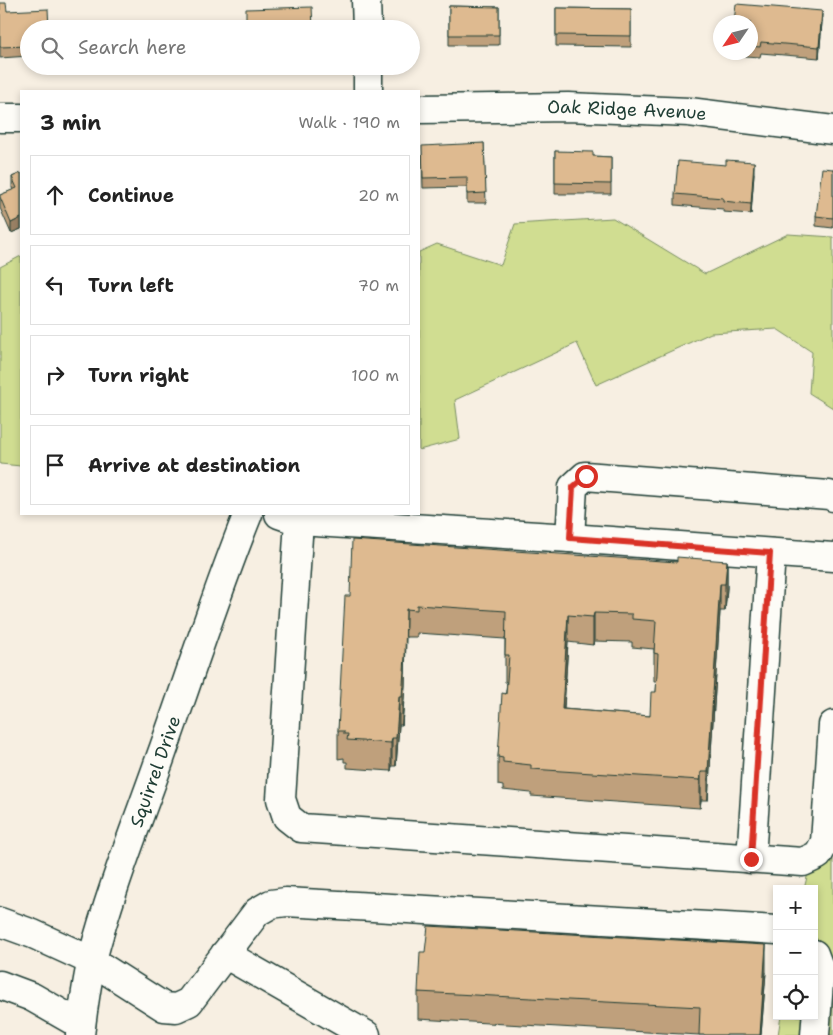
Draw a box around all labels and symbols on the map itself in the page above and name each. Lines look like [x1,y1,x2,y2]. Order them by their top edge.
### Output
north arrow [713,15,758,60]
street label: Oak Ridge Avenue [547,95,708,126]
route start [575,465,598,488]
street label: Squirrel Drive [124,712,186,830]
route end [740,848,763,871]

